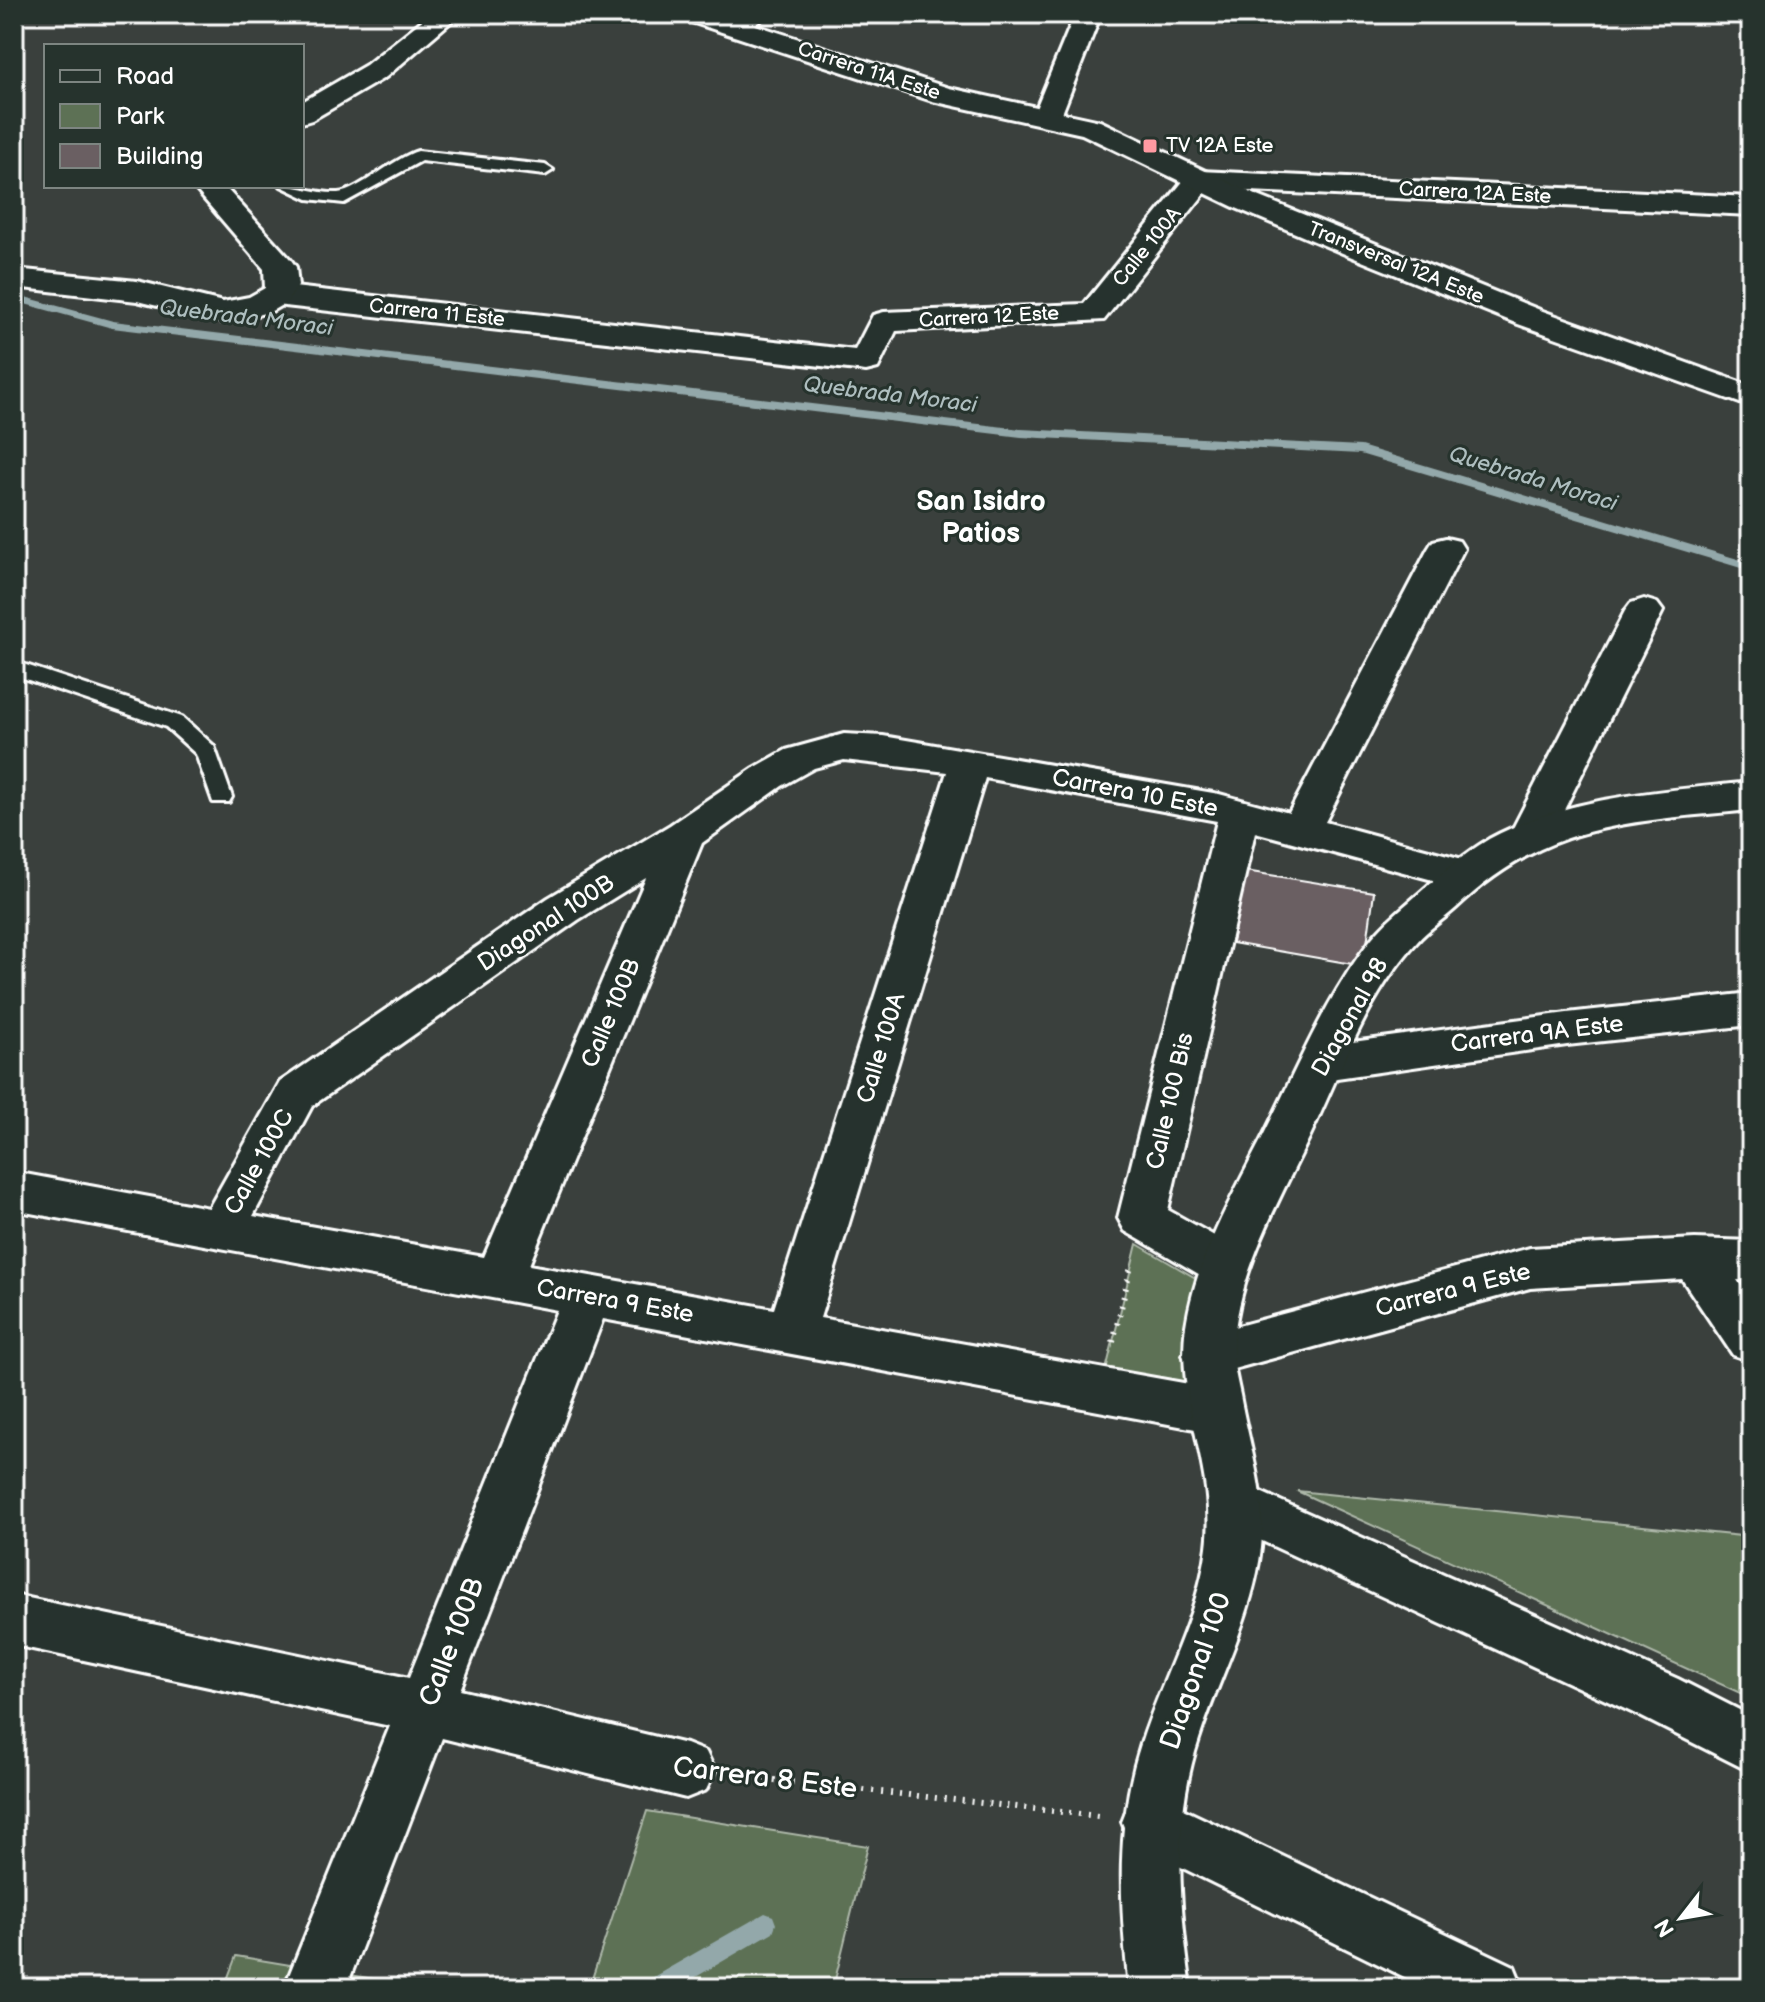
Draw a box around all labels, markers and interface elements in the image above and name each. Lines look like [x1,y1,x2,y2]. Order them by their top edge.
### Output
street label: Carrera 11A Este [795,37,943,105]
legend [44,44,304,188]
text: Road [116,62,174,91]
text: Park [116,102,164,131]
place label: TV 12A Este [1166,134,1274,158]
marker: TV 12A Este [1141,137,1159,155]
text: Building [116,142,203,171]
street label: Carrera 12A Este [1398,177,1552,209]
street label: Calle 100A [1108,202,1187,291]
street label: Transversal 12A Este [1305,217,1488,309]
water label: Quebrada Moraci [158,294,335,342]
street label: Carrera 11 Este [368,294,506,332]
street label: Carrera 12 Este [918,301,1060,333]
water label: Quebrada Moraci [802,371,979,419]
water label: Quebrada Moraci [1446,441,1621,518]
district label: San Isidro Patios [916,485,1046,550]
street label: Carrera 10 Este [1050,763,1220,823]
street label: Diagonal 100B [472,868,620,978]
street label: Diagonal 98 [1306,953,1394,1081]
street label: Calle 100B [575,954,647,1072]
street label: Calle 100A [850,989,912,1107]
street label: Carrera 9A Este [1449,1009,1625,1059]
street label: Calle 100 Bis [1140,1030,1200,1172]
street label: Calle 100C [218,1104,300,1220]
street label: Carrera 9 Este [1372,1257,1534,1323]
street label: Carrera 9 Este [534,1273,696,1329]
street label: Calle 100B [412,1573,492,1711]
street label: Diagonal 100 [1154,1588,1238,1754]
street label: Carrera 8 Este [671,1750,859,1806]
north arrow [1641,1878,1721,1958]
text: N [1649,1913,1681,1942]

